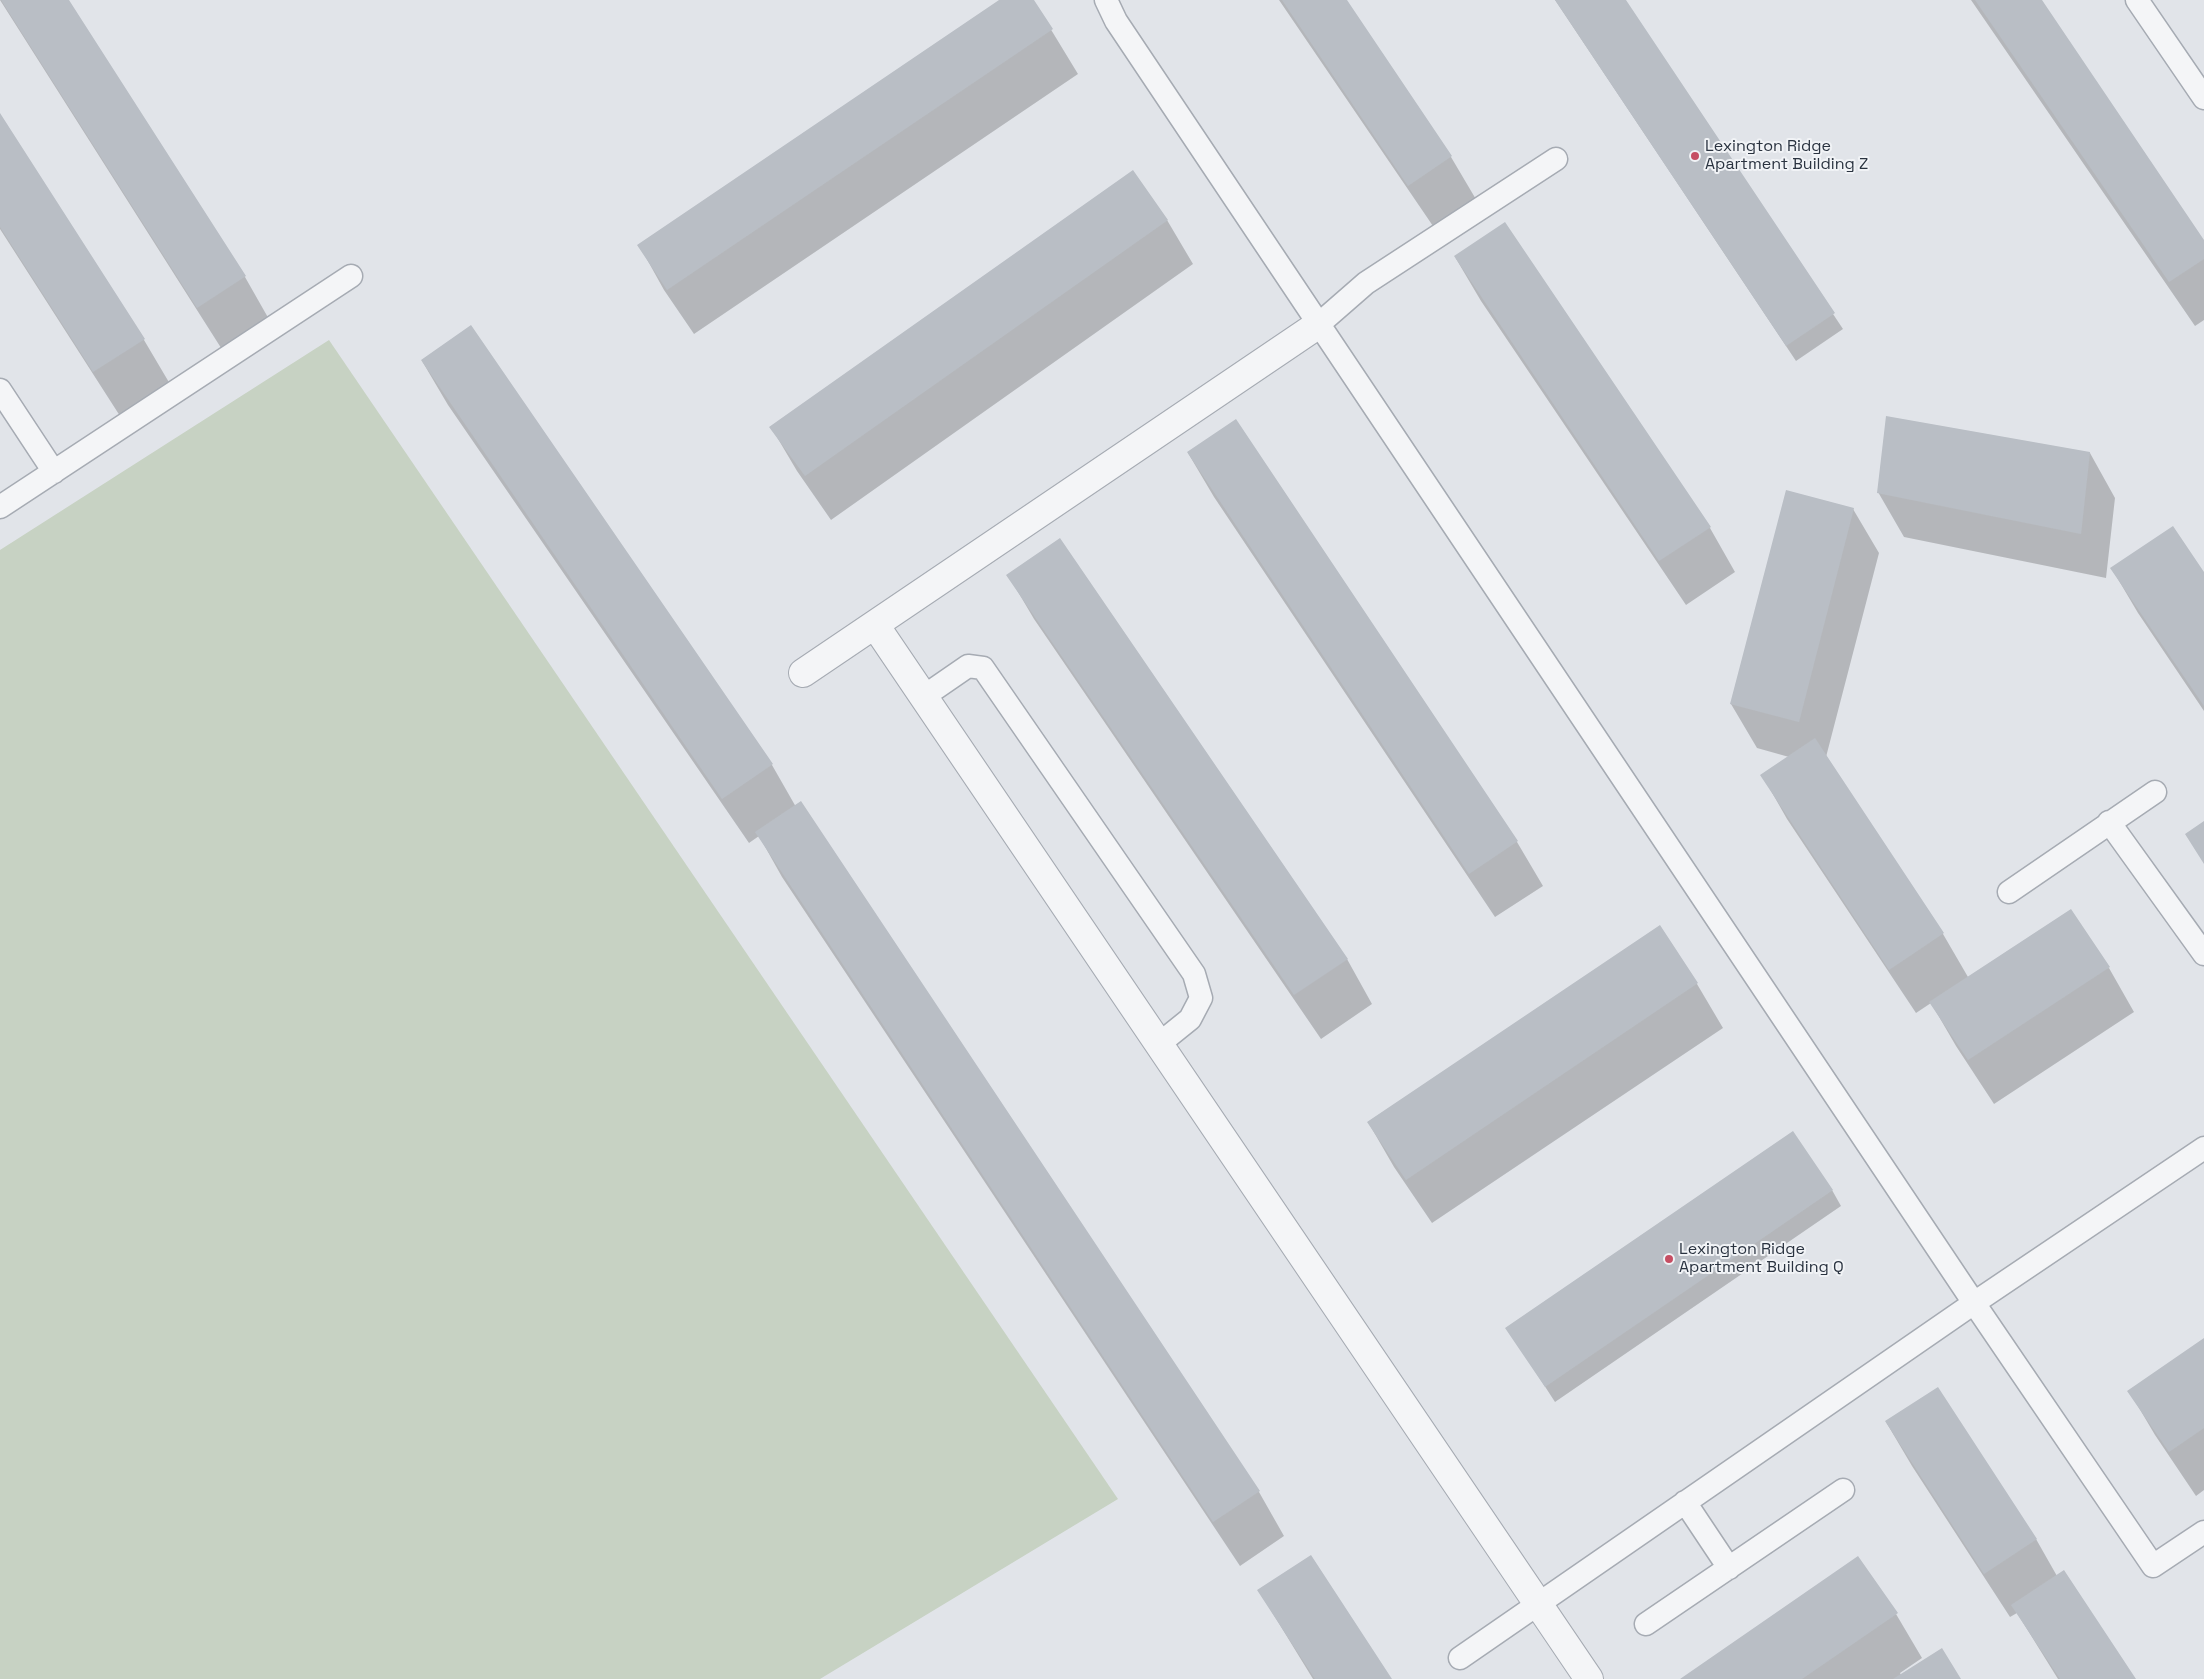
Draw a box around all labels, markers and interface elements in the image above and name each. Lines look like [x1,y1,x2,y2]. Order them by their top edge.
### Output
place label: Lexington Ridge Apartment Building Z [1705,137,1868,175]
marker: Lexington Ridge Apartment Building Z [1689,150,1701,162]
place label: Lexington Ridge Apartment Building Q [1679,1240,1844,1278]
marker: Lexington Ridge Apartment Building Q [1663,1253,1675,1265]

